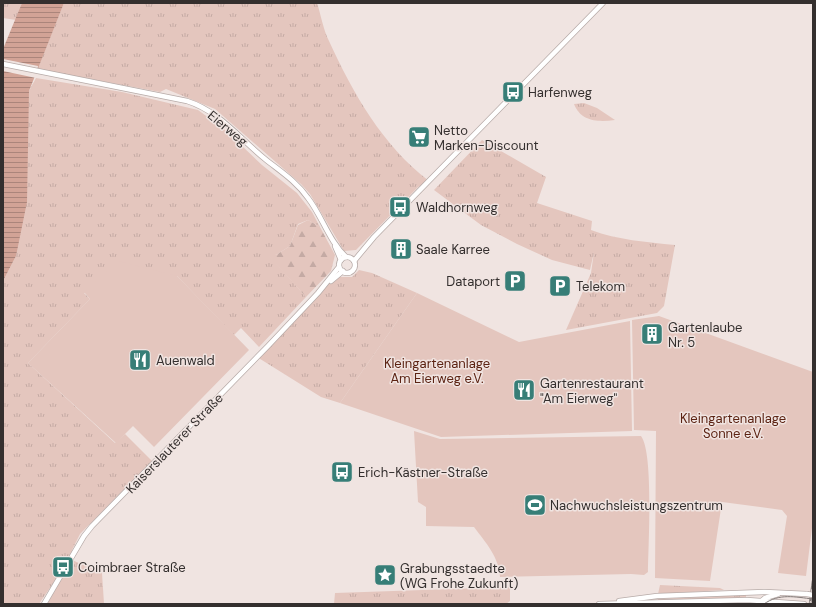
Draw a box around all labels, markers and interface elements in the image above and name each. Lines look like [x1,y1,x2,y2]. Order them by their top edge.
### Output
bus stop icon: Harfenweg [500,79,526,105]
place label: Harfenweg [528,84,592,101]
street label: Eierweg [204,107,251,150]
place label: Netto Marken-Discount [434,122,539,154]
supermarket icon: Netto Marken-Discount [406,124,432,150]
bus stop icon: Waldhornweg [387,194,413,220]
place label: Waldhornweg [416,199,498,216]
building icon: Saale Karree [388,236,414,262]
place label: Saale Karree [416,241,490,258]
parking icon: Dataport [502,268,528,294]
place label: Dataport [446,273,500,290]
parking icon: Telekom [547,273,573,299]
place label: Telekom [576,278,625,295]
place label: Gartenlaube Nr. 5 [668,319,742,351]
building icon: Gartenlaube Nr. 5 [639,321,665,347]
restaurant icon: Auenwald [127,347,153,373]
place label: Auenwald [156,352,215,369]
park label: Kleingartenanlage Am Eierweg e.V. [384,355,490,387]
place label: Gartenrestaurant "Am Eierweg" [540,375,644,407]
restaurant icon: Gartenrestaurant "Am Eierweg" [511,377,537,403]
street label: Kaiserslauterer Straße [122,390,227,497]
park label: Kleingartenanlage Sonne e.V. [680,410,786,442]
bus stop icon: Erich-Kästner-Straße [329,459,355,485]
place label: Erich-Kästner-Straße [358,464,488,481]
sports icon: Nachwuchsleistungszentrum [522,492,548,518]
place label: Nachwuchsleistungszentrum [550,497,723,514]
bus stop icon: Coimbraer Straße [50,554,76,580]
place label: Coimbraer Straße [78,559,186,576]
place label: Grabungsstaedte (WG Frohe Zukunft) [400,560,518,592]
place icon: Grabungsstaedte (WG Frohe Zukunft) [372,562,398,588]

